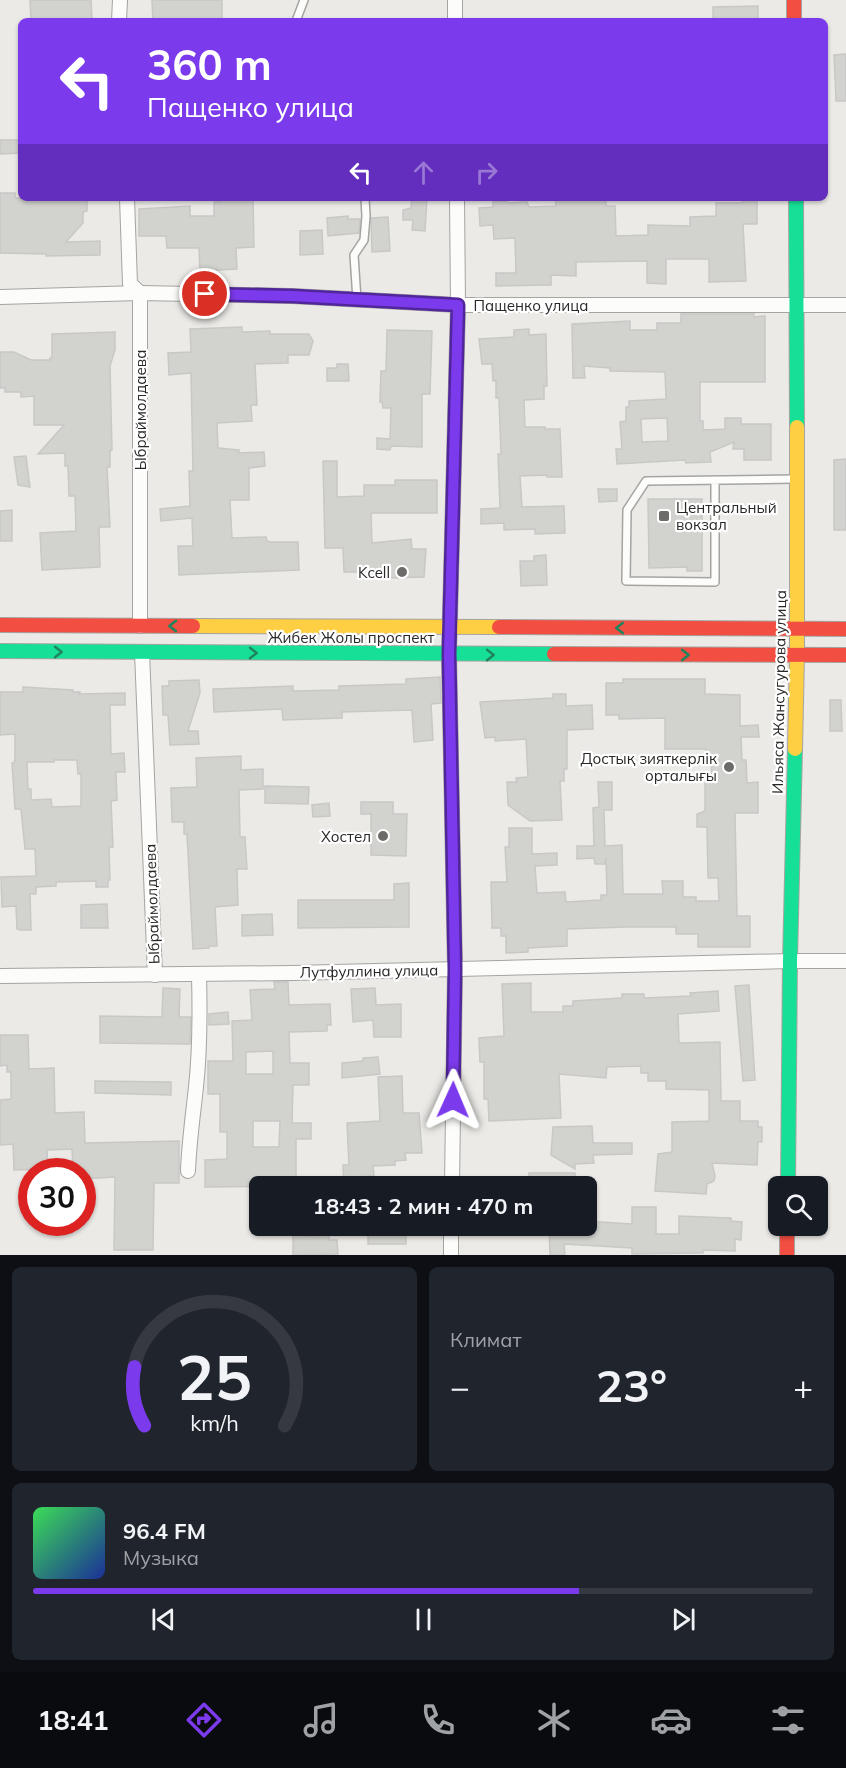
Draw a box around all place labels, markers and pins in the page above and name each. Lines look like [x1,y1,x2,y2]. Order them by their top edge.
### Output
pin [179,268,230,319]
place label: Центральный вокзал [676,498,777,534]
marker: Центральный вокзал [657,509,671,523]
place label: Kcell [358,563,390,582]
marker: Kcell [395,565,409,579]
place label: Достық зияткерлік орталығы [580,749,718,785]
marker: Достық зияткерлік орталығы [722,760,736,774]
place label: Хостел [321,827,371,846]
marker: Хостел [376,829,390,843]

